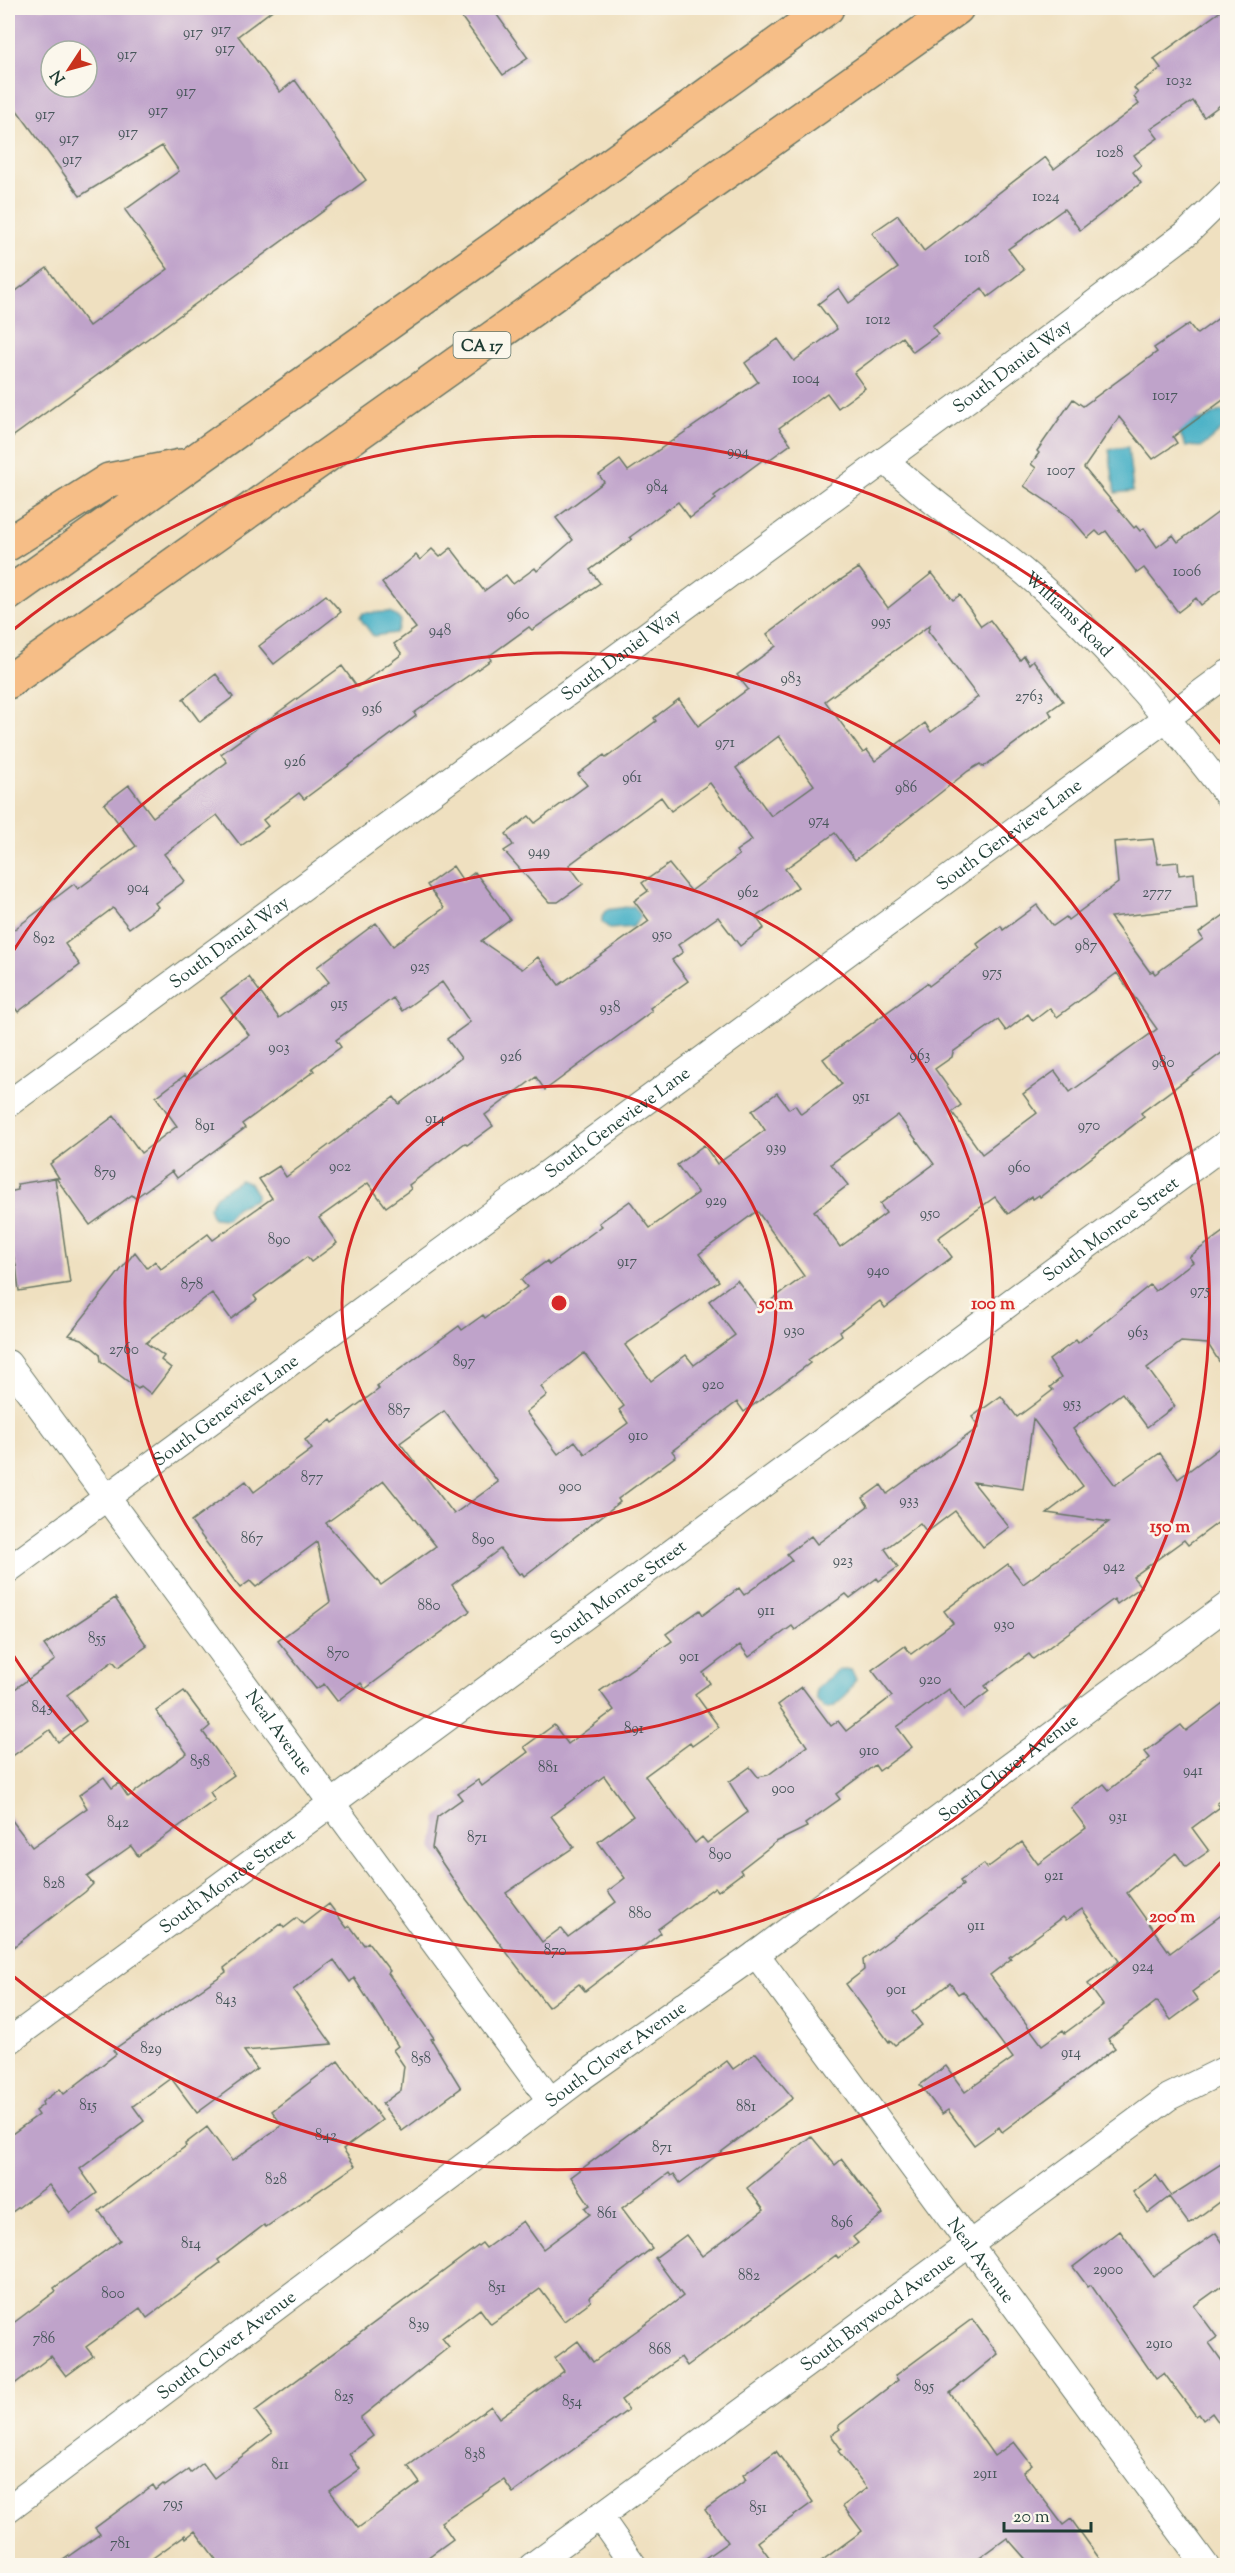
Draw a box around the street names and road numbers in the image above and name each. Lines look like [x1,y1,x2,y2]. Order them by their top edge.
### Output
street label: South Daniel Way [948,314,1078,421]
road number: CA 17 [454,332,510,358]
street label: Williams Road [1018,567,1117,664]
street label: South Daniel Way [556,603,687,709]
street label: South Genevieve Lane [932,774,1088,898]
street label: South Daniel Way [165,891,295,996]
street label: South Genevieve Lane [540,1061,696,1186]
street label: South Monroe Street [1038,1171,1185,1289]
street label: South Genevieve Lane [149,1349,305,1474]
street label: South Monroe Street [546,1535,693,1653]
street label: Neal Avenue [238,1685,318,1781]
street label: South Clover Avenue [934,1709,1085,1830]
street label: South Monroe Street [155,1823,302,1941]
street label: South Clover Avenue [541,1996,693,2115]
street label: Neal Avenue [939,2213,1020,2309]
street label: South Baywood Avenue [796,2247,962,2379]
street label: South Clover Avenue [152,2285,302,2407]

